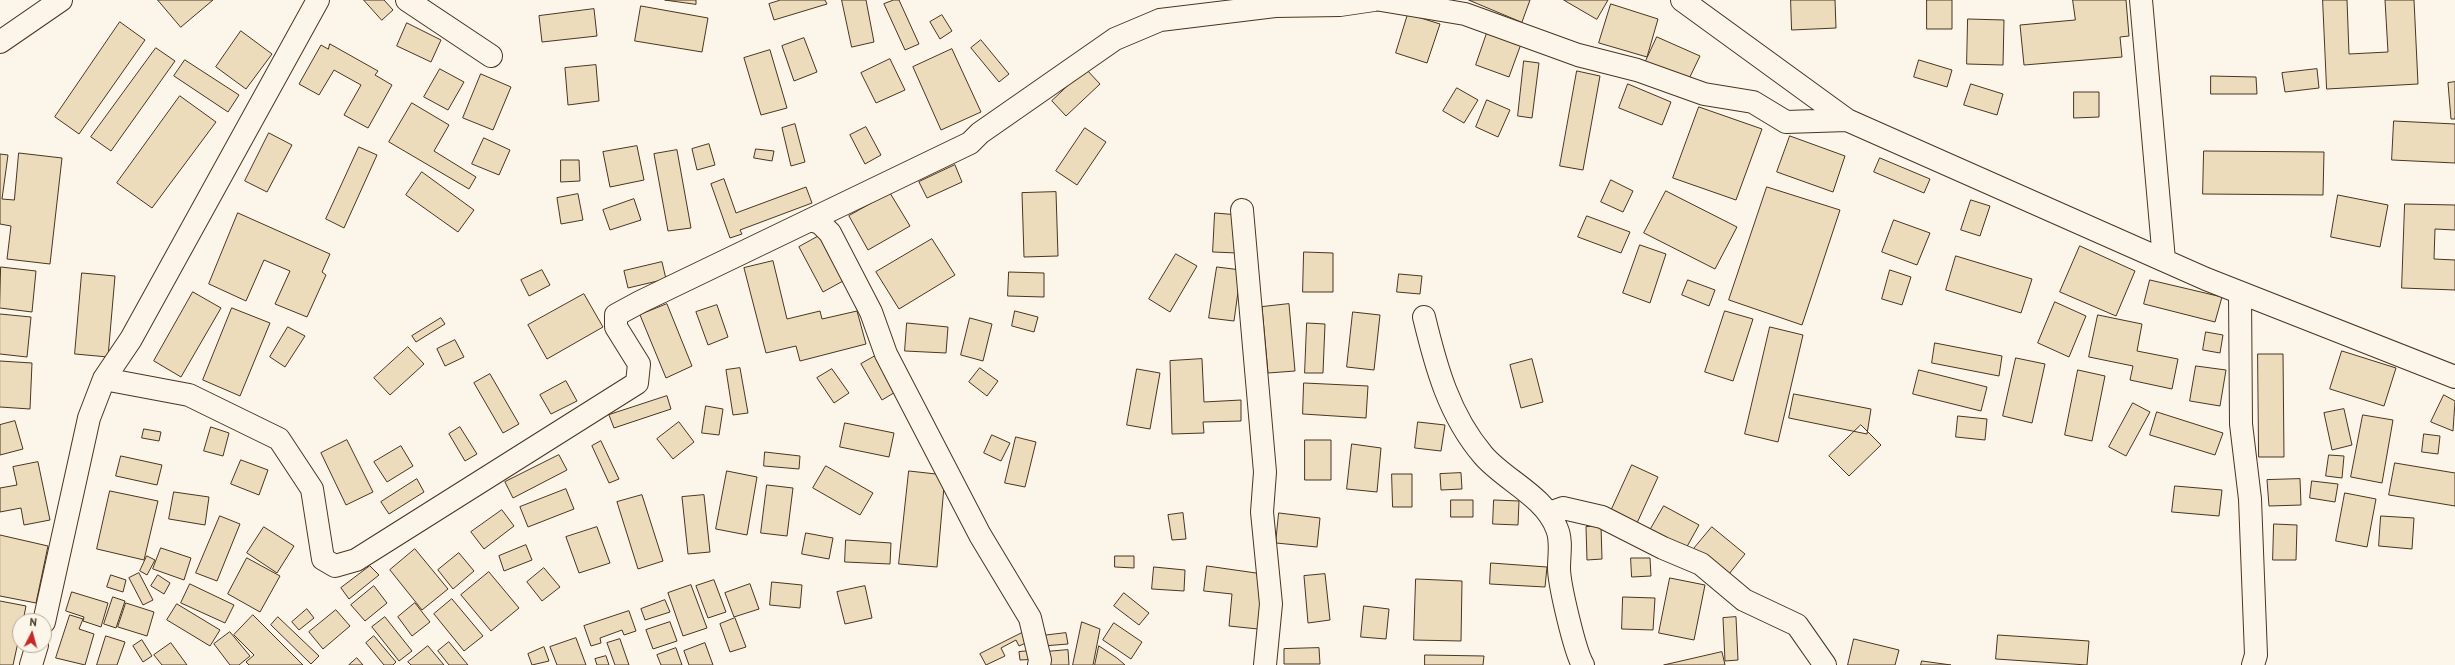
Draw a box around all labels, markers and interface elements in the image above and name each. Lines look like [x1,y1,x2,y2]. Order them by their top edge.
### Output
north arrow [12,613,52,653]
text: N [29,615,37,629]

